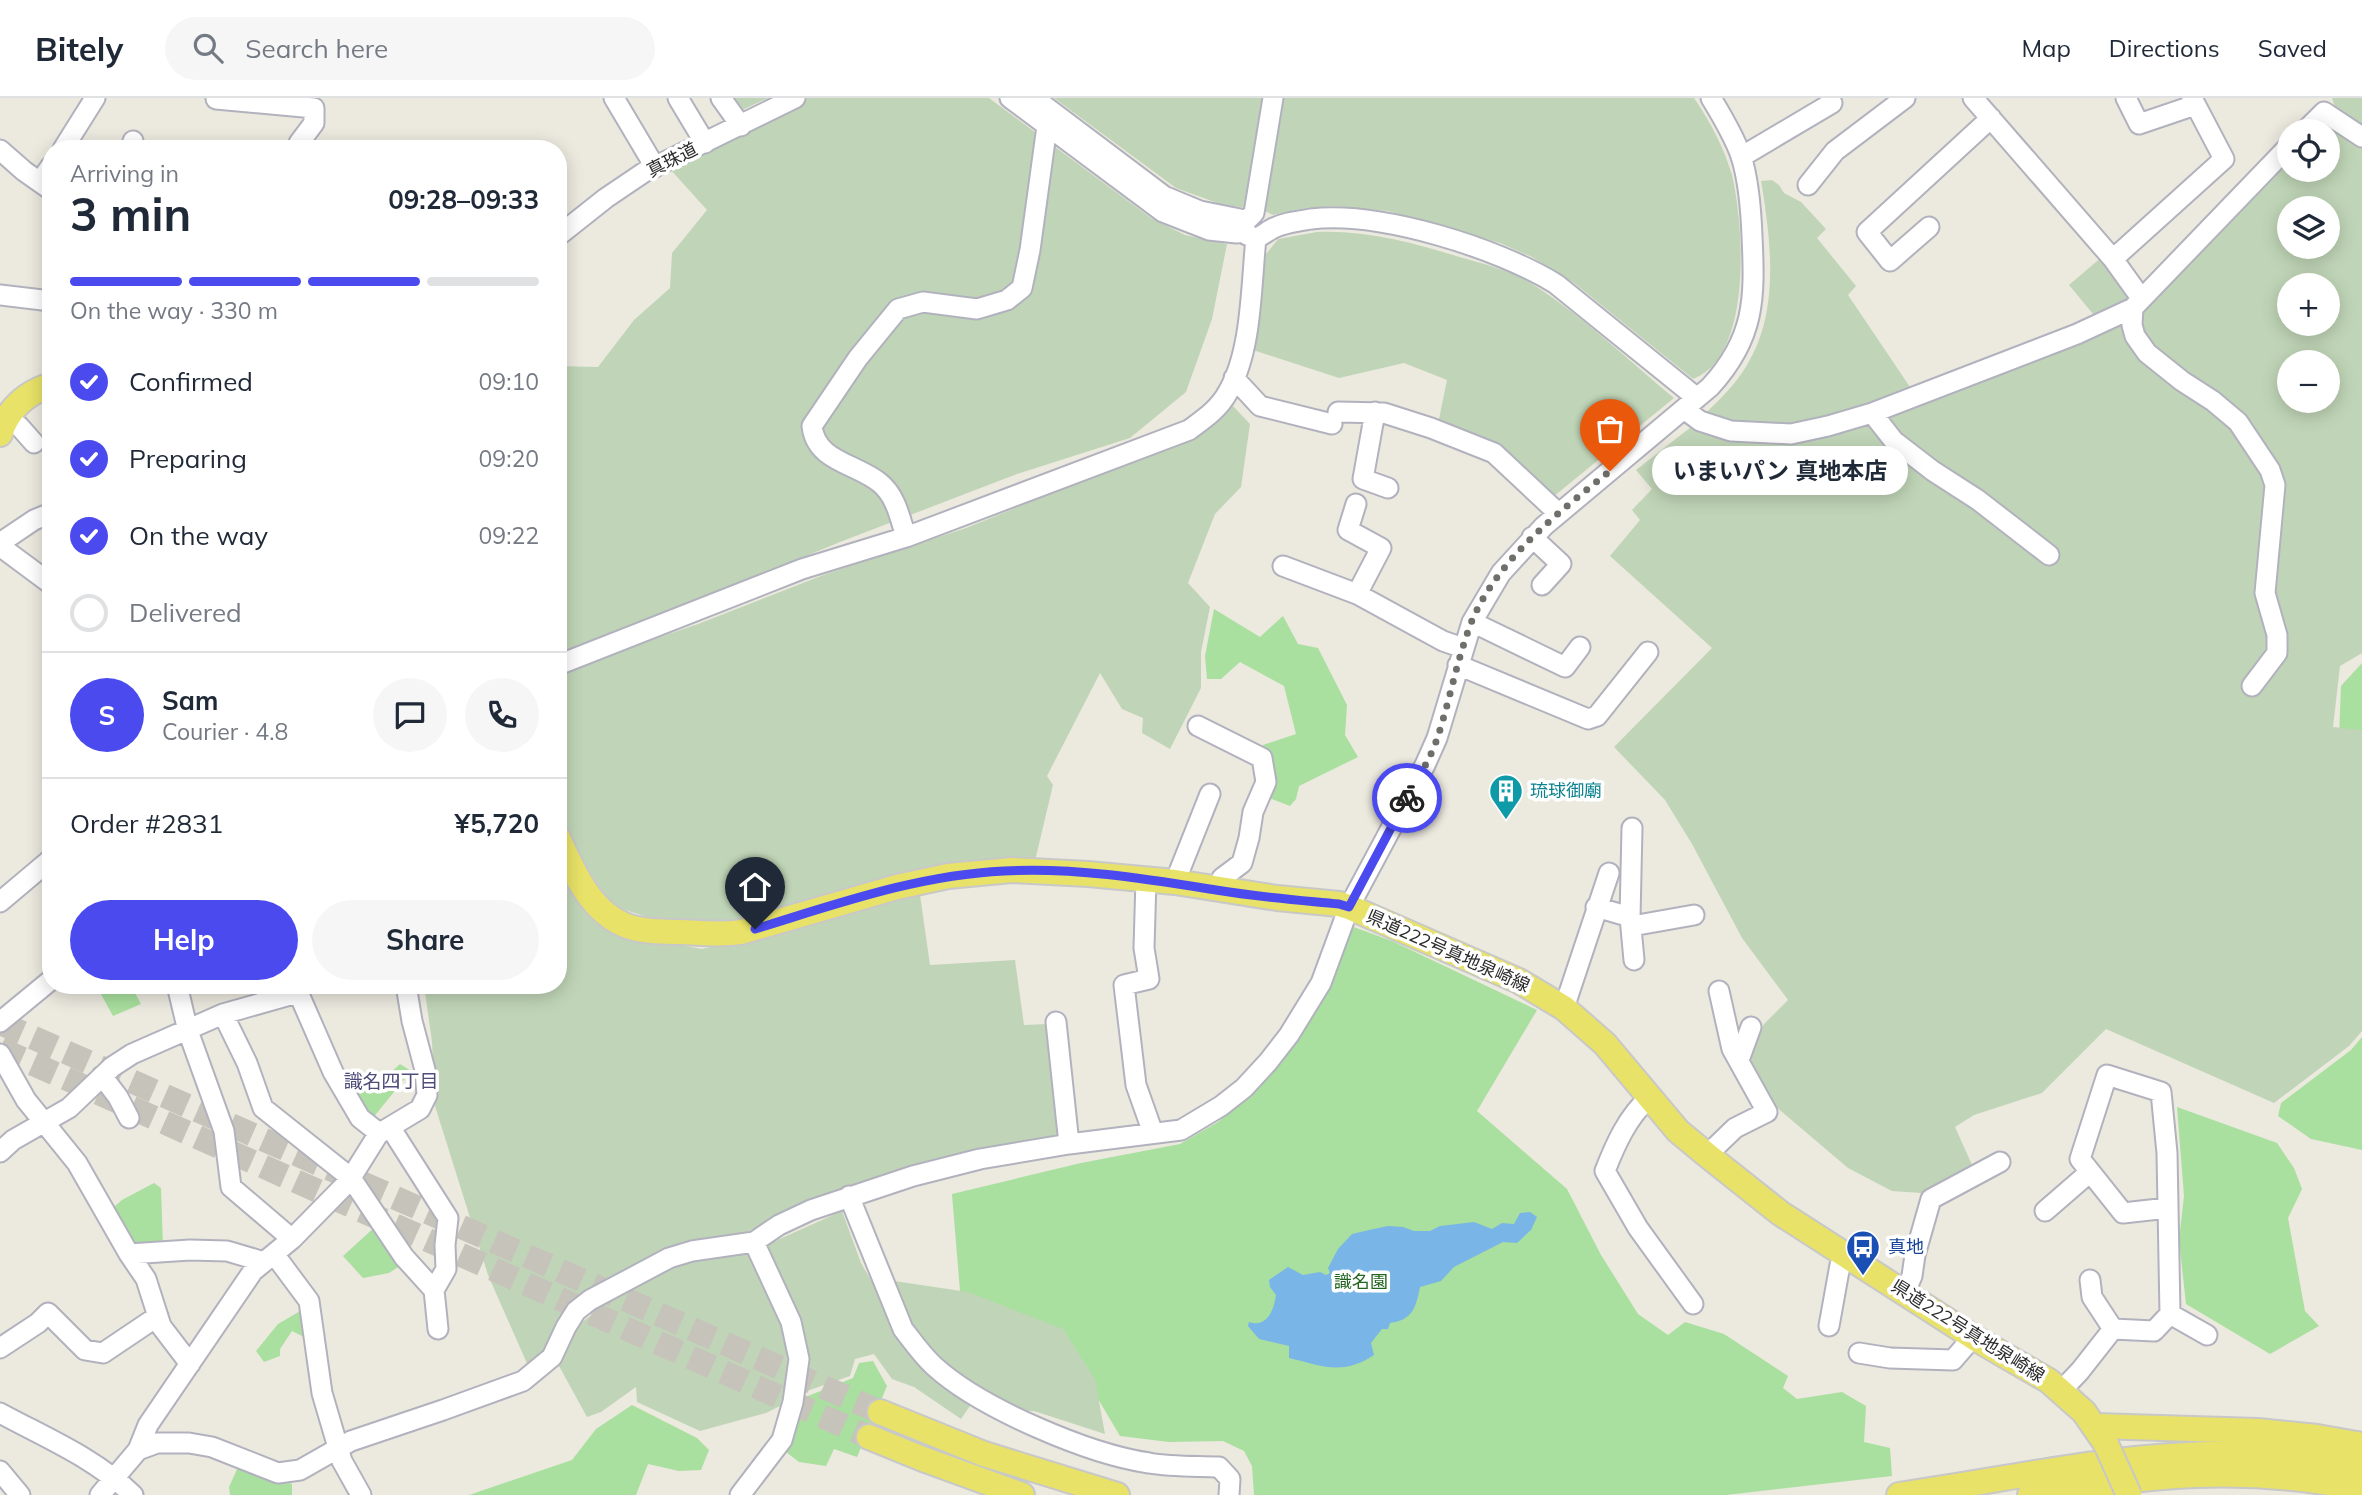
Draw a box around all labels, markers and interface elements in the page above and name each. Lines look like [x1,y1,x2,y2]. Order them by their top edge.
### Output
search box [165,17,655,80]
text: Bitely [35,28,123,69]
icon: search [189,29,227,67]
text: Search here [245,32,388,65]
text: Map [2021,33,2071,63]
text: Directions [2109,33,2220,63]
text: Saved [2258,33,2327,63]
map controls [2277,119,2340,413]
button: locate [2277,119,2340,182]
street label: 真珠道 [642,137,701,182]
text: Arriving in [70,159,179,188]
text: 09:28–09:33 [388,183,539,216]
text: 3 min [70,185,191,243]
button: layers [2277,196,2340,259]
button: + [2277,273,2340,336]
text: On the way · 330 m [70,296,278,325]
button: − [2277,350,2340,413]
icon: check [70,363,108,401]
text: Confirmed [129,365,253,398]
text: 09:10 [479,367,539,396]
pin [1580,399,1640,471]
icon: bag [1591,410,1629,448]
icon: check [70,440,108,478]
text: Preparing [129,442,247,475]
text: 09:20 [479,444,539,473]
callout: いまいパン 真地本店 [1652,446,1908,496]
text: いまいパン 真地本店 [1673,456,1887,485]
icon: check [70,517,108,555]
text: On the way [129,519,268,552]
text: 09:22 [479,521,539,550]
text: Delivered [129,596,242,629]
button: chat [373,678,447,752]
button: phone [465,678,539,752]
text: Sam [162,684,218,717]
text: S [99,699,115,732]
text: Courier · 4.8 [162,717,288,746]
courier [1372,763,1442,833]
building icon: 琉球御廟 [1487,772,1525,821]
icon: bike [1388,779,1426,817]
place label: 琉球御廟 [1530,779,1602,802]
text: Order #2831 [70,807,223,840]
text: ¥5,720 [455,807,539,840]
pin [725,857,785,929]
icon: home [736,868,774,906]
button: Help [70,900,298,980]
button: Share [312,900,539,980]
street label: 県道222号真地泉崎線 [1363,904,1533,997]
district label: 識名四丁目 [343,1069,439,1093]
bus stop icon: 真地 [1844,1228,1882,1277]
place label: 真地 [1888,1235,1924,1258]
park label: 識名園 [1334,1270,1388,1293]
street label: 県道222号真地泉崎線 [1887,1274,2049,1387]

